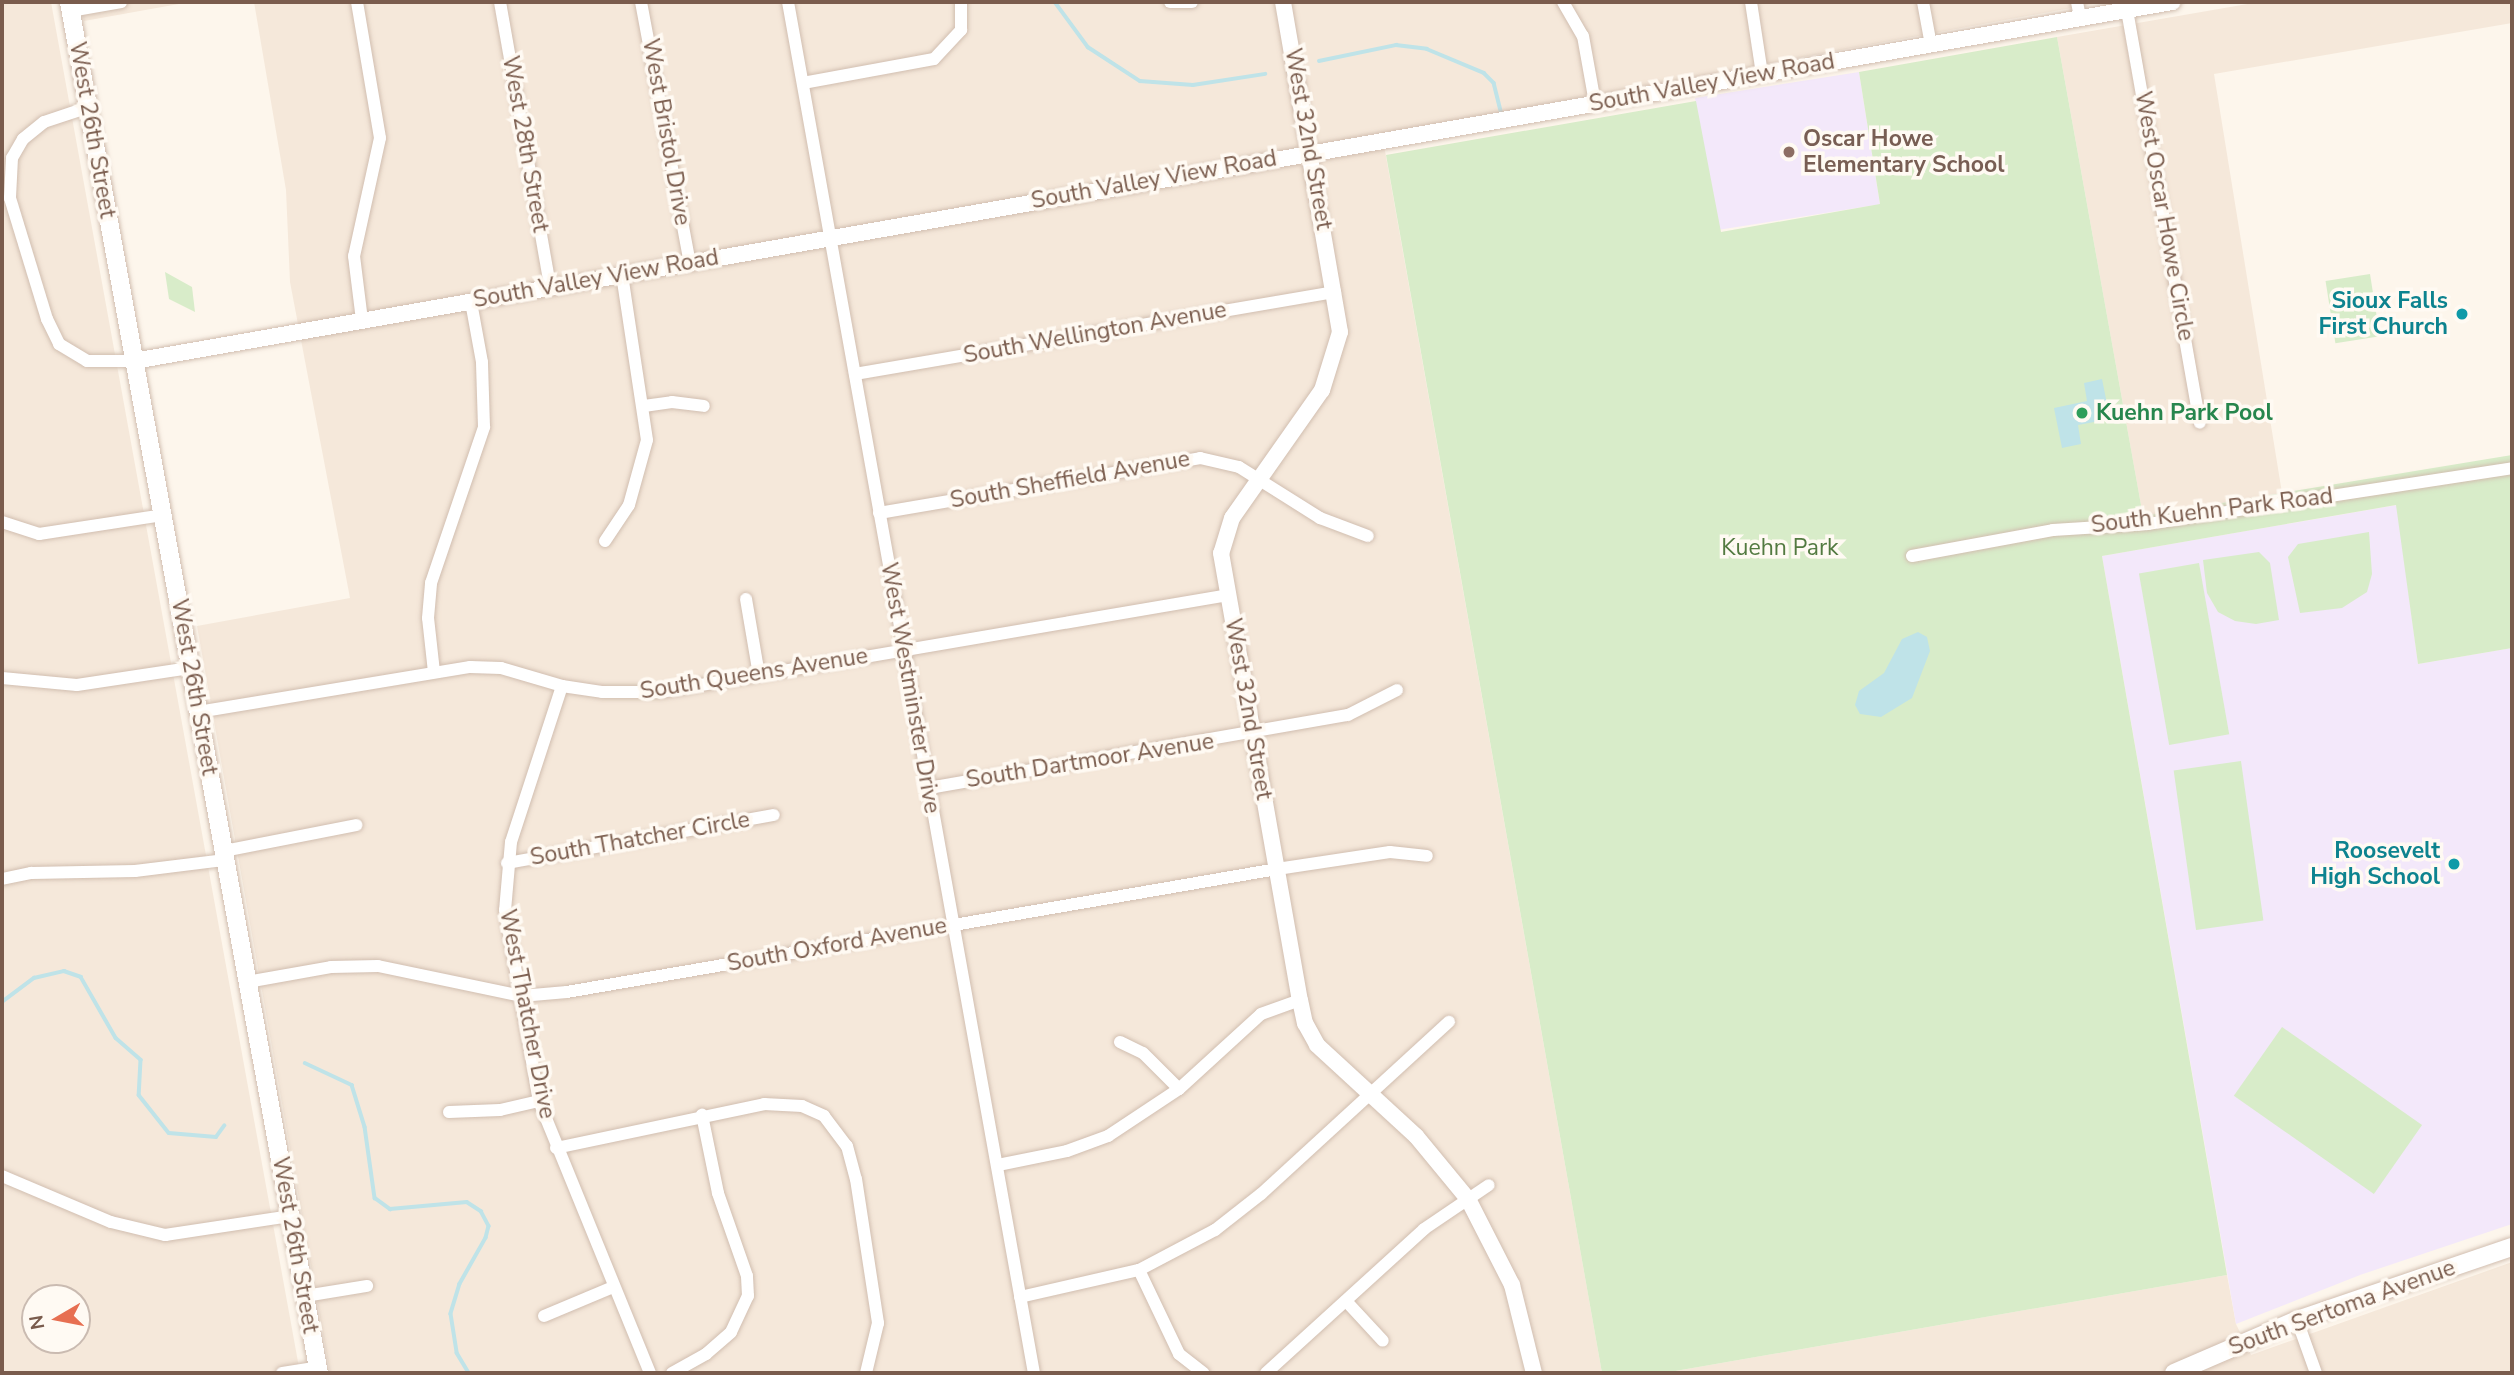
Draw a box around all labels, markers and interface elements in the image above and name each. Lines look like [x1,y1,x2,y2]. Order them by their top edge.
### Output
street label: West Bristol Drive [636,36,696,228]
street label: West 26th Street [63,40,121,220]
street label: West 32nd Street [1278,46,1338,232]
street label: South Valley View Road [1587,48,1837,118]
street label: West 28th Street [496,54,554,234]
street label: West Oscar Howe Circle [2128,89,2200,343]
place label: Oscar Howe Elementary School [1803,125,2005,179]
marker: Oscar Howe Elementary School [1781,144,1797,160]
street label: South Valley View Road [1029,145,1279,215]
street label: South Valley View Road [471,244,721,314]
place label: Sioux Falls First Church [2319,287,2448,341]
street label: South Wellington Avenue [961,296,1229,370]
marker: Sioux Falls First Church [2454,306,2470,322]
place label: Kuehn Park Pool [2096,399,2273,427]
marker: Kuehn Park Pool [2074,405,2090,421]
street label: South Sheffield Avenue [948,445,1192,515]
street label: South Kuehn Park Road [2089,482,2335,540]
park label: Kuehn Park [1721,534,1839,562]
street label: West Westminster Drive [874,560,946,816]
street label: West 26th Street [165,597,223,777]
street label: West 32nd Street [1218,616,1278,802]
street label: South Queens Avenue [638,642,870,706]
street label: South Dartmoor Avenue [964,728,1216,794]
street label: South Thatcher Circle [528,806,752,872]
place label: Roosevelt High School [2310,837,2440,891]
marker: Roosevelt High School [2446,856,2462,872]
street label: West Thatcher Drive [493,907,561,1121]
street label: South Oxford Avenue [725,912,949,978]
street label: West 26th Street [266,1155,324,1335]
street label: South Sertoma Avenue [2225,1254,2459,1362]
north arrow [21,1284,91,1354]
text: N [23,1313,51,1332]

